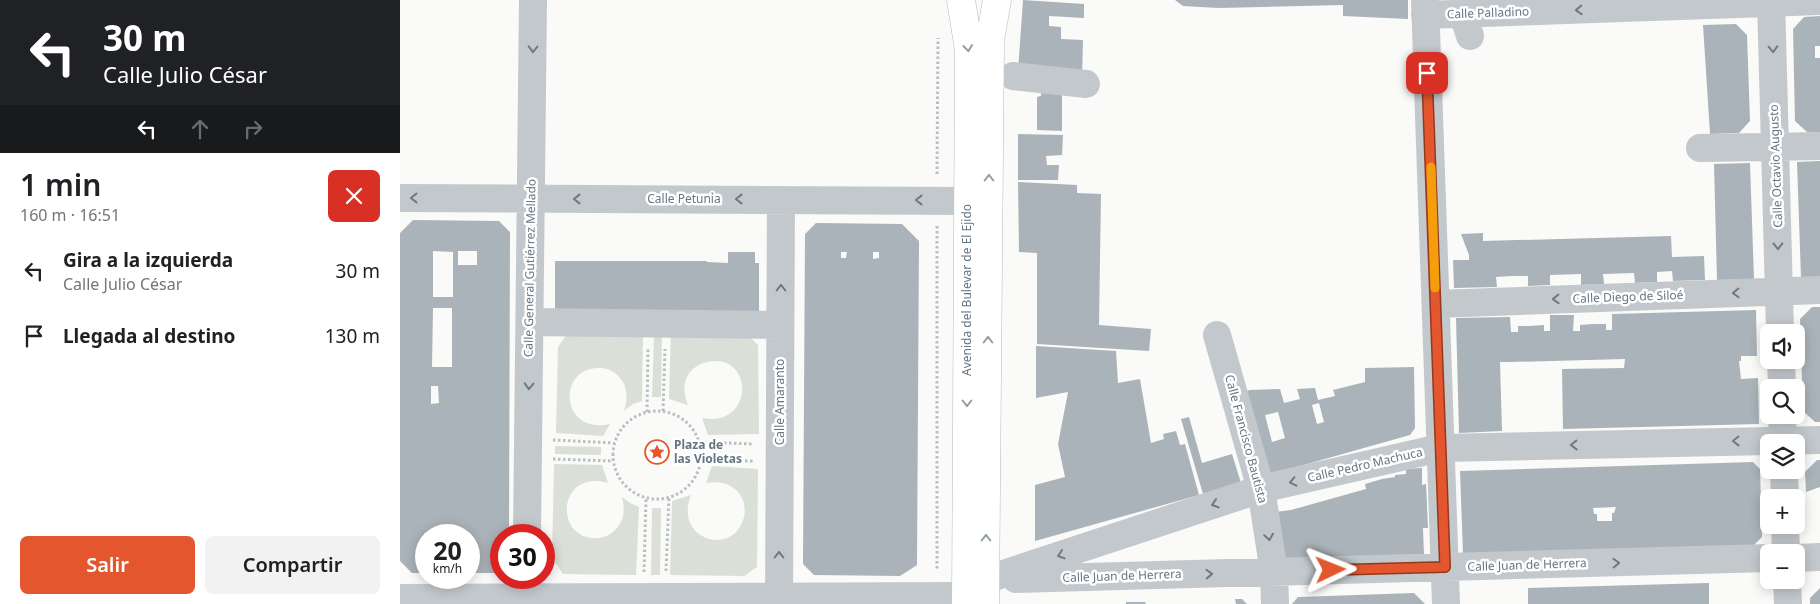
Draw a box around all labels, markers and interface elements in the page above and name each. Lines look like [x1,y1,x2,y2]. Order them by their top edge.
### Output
street label: Calle Palladino [1446,3,1529,22]
one-way arrow [1575,4,1583,15]
text: 30 m [103,14,186,61]
icon: left [20,20,85,85]
one-way arrow [962,44,973,52]
one-way arrow [527,45,538,53]
one-way arrow [1767,45,1778,53]
pin [1406,52,1448,94]
text: Calle Julio César [103,59,267,89]
icon: arrive [1413,59,1441,87]
street label: Calle Octavio Augusto [1765,104,1786,228]
icon: left [133,115,161,143]
icon: ahead [186,115,214,143]
icon: right [239,115,267,143]
text: 1 min [20,164,101,205]
button: close [328,170,380,222]
one-way arrow [984,174,994,182]
street label: Calle General Gutiérrez Mellado [519,179,540,357]
street label: Calle Petunia [647,190,721,207]
one-way arrow [410,193,418,203]
one-way arrow [573,194,580,204]
one-way arrow [735,194,743,205]
one-way arrow [915,195,923,205]
text: 160 m · 16:51 [20,204,120,226]
street label: Avenida del Bulevar de El Ejido [958,204,975,376]
one-way arrow [1773,242,1783,250]
text: Gira a la izquierda [63,247,233,273]
icon: left [20,257,48,285]
text: 30 m [336,258,380,284]
text: Calle Julio César [63,273,182,295]
one-way arrow [776,284,786,292]
street label: Calle Diego de Siloé [1572,286,1684,307]
one-way arrow [1732,287,1740,298]
one-way arrow [1552,294,1560,305]
icon: arrive [20,322,48,350]
text: Llegada al destino [63,323,235,349]
text: 130 m [325,323,380,349]
map controls [1760,324,1805,589]
button: sound [1760,324,1805,369]
one-way arrow [982,336,993,344]
street label: Calle Amaranto [771,359,788,445]
street label: Calle Francisco Bautista [1221,373,1272,505]
button: search [1760,379,1805,424]
one-way arrow [524,382,534,390]
one-way arrow [962,400,972,407]
button: layers [1760,434,1805,479]
place label: Plaza de las Violetas [674,436,742,467]
one-way arrow [1732,436,1740,447]
place icon: Plaza de las Violetas [644,439,670,465]
one-way arrow [1570,440,1578,450]
street label: Calle Pedro Machuca [1306,443,1424,486]
one-way arrow [1288,476,1297,487]
button: + [1760,489,1805,534]
one-way arrow [1211,499,1220,509]
speed limit sign: 30 [490,524,555,589]
text: 20 [433,533,462,567]
one-way arrow [981,534,991,542]
one-way arrow [1263,534,1274,542]
button: Salir [20,536,195,594]
button: Compartir [205,536,380,594]
position arrow [1304,543,1356,595]
button: − [1760,544,1805,589]
one-way arrow [1057,550,1065,560]
one-way arrow [774,551,784,559]
street label: Calle Juan de Herrera [1467,554,1587,575]
one-way arrow [1613,557,1621,568]
text: km/h [433,560,462,577]
street label: Calle Juan de Herrera [1062,565,1182,586]
one-way arrow [1206,569,1213,579]

